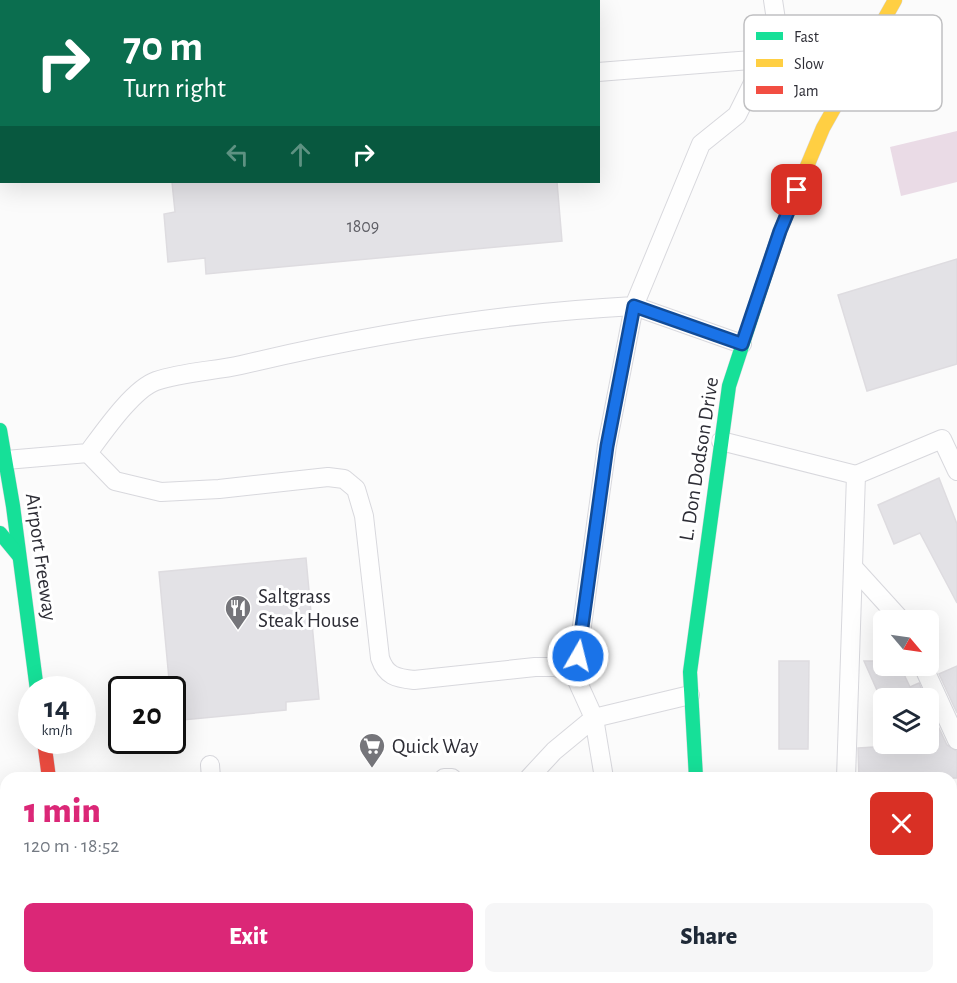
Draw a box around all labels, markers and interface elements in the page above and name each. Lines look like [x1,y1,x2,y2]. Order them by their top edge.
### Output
legend [744,15,942,111]
icon: right [24,24,102,102]
text: 70 m [123,26,203,68]
text: Fast [794,29,819,45]
text: Slow [794,56,824,72]
text: Turn right [123,75,226,102]
text: Jam [794,83,819,99]
icon: left [221,138,254,171]
icon: ahead [284,138,317,171]
icon: right [347,138,380,171]
pin [771,164,822,215]
icon: arrive [780,173,813,206]
house number: 1809 [347,218,379,236]
street label: L. Don Dodson Drive [676,376,722,542]
street label: Airport Freeway [22,492,60,622]
place label: Saltgrass Steak House [258,586,359,631]
restaurant icon: Saltgrass Steak House [223,593,253,631]
north arrow [873,610,939,676]
map controls [873,610,939,754]
position arrow [546,624,610,688]
speed limit sign: 20 [108,676,186,754]
button: layers [873,688,939,754]
text: 14 [44,693,70,723]
text: km/h [42,723,72,738]
supermarket icon: Quick Way [357,731,387,769]
place label: Quick Way [392,736,478,757]
button: close [870,792,933,855]
text: 1 min [24,793,101,829]
text: 120 m · 18:52 [24,836,119,856]
button: Exit [24,903,473,972]
button: Share [485,903,933,972]

